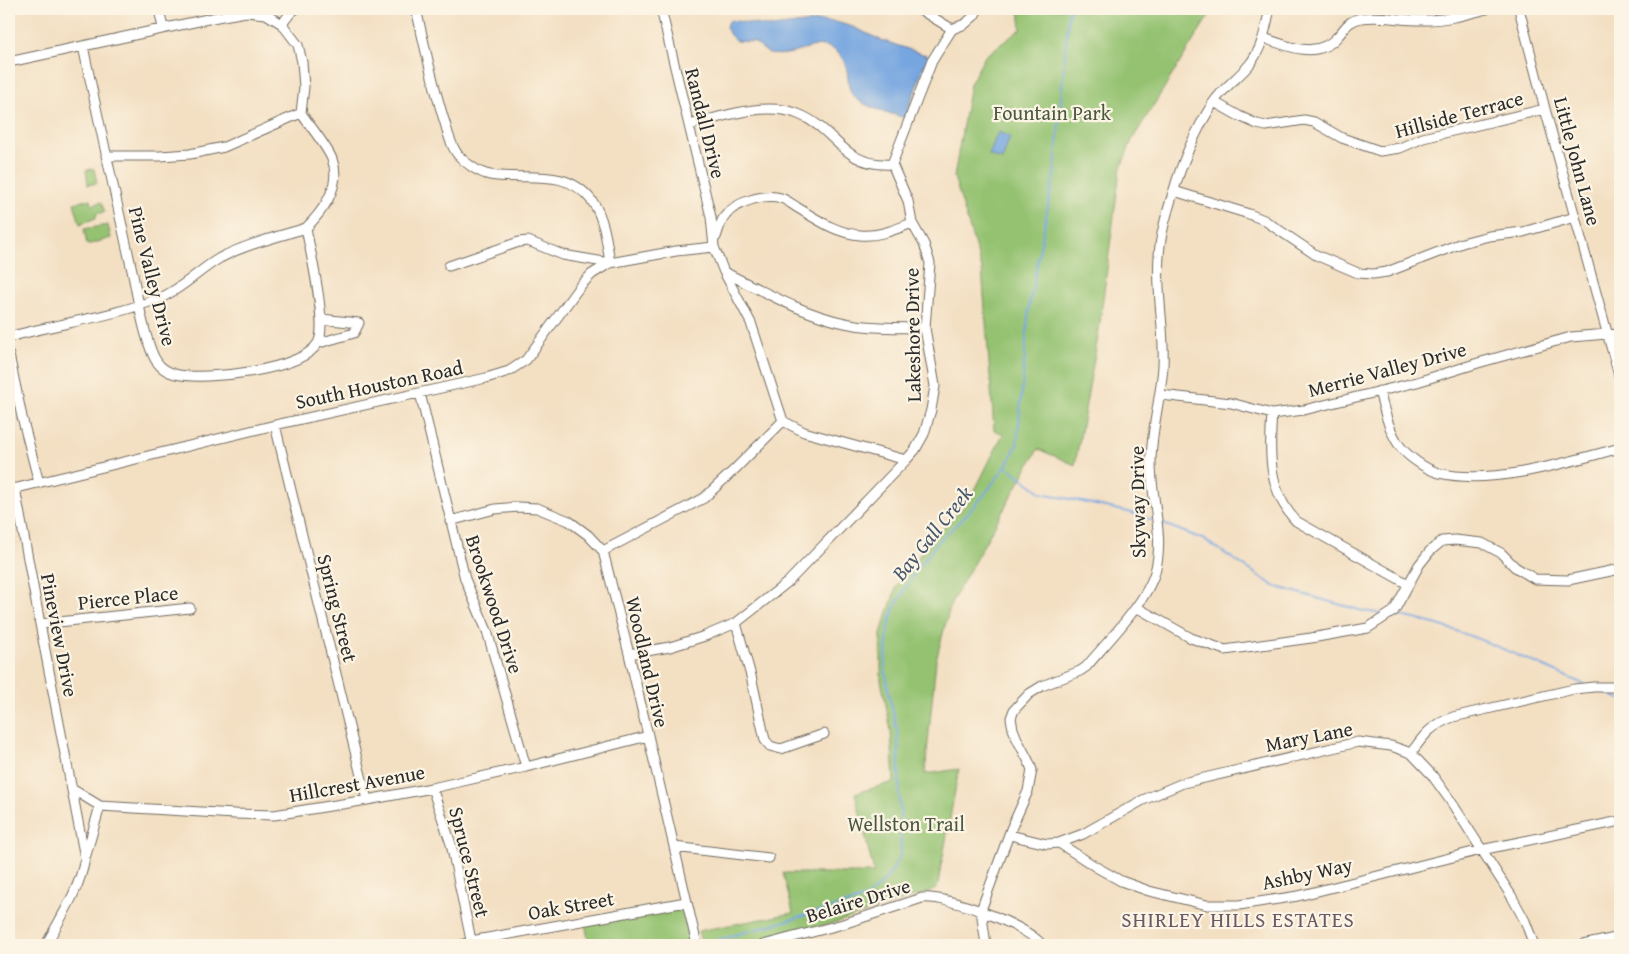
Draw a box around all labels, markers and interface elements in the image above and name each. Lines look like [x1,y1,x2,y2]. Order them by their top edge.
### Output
street label: Randall Drive [678,65,734,181]
street label: Hillside Terrace [1392,83,1526,145]
street label: Little John Lane [1547,93,1609,229]
park label: Fountain Park [993,98,1112,127]
street label: Pine Valley Drive [122,203,184,349]
street label: Lakeshore Drive [896,268,928,402]
street label: Merrie Valley Drive [1305,334,1469,404]
street label: South Houston Road [293,352,466,416]
street label: Skyway Drive [1122,446,1152,558]
water label: Bay Gall Creek [884,479,980,588]
street label: Brookwood Drive [459,531,531,677]
street label: Spring Street [311,551,365,665]
street label: Pineview Drive [34,571,86,699]
street label: Pierce Place [77,577,179,617]
street label: Woodland Drive [619,594,677,730]
street label: Mary Lane [1263,713,1355,759]
street label: Hillcrest Avenue [287,757,427,809]
street label: Spruce Street [442,804,498,920]
park label: Wellston Trail [847,809,965,838]
street label: Ashby Way [1259,849,1355,897]
street label: Belaire Drive [802,870,914,930]
street label: Oak Street [526,883,616,927]
district label: SHIRLEY HILLS ESTATES [1121,904,1355,935]

